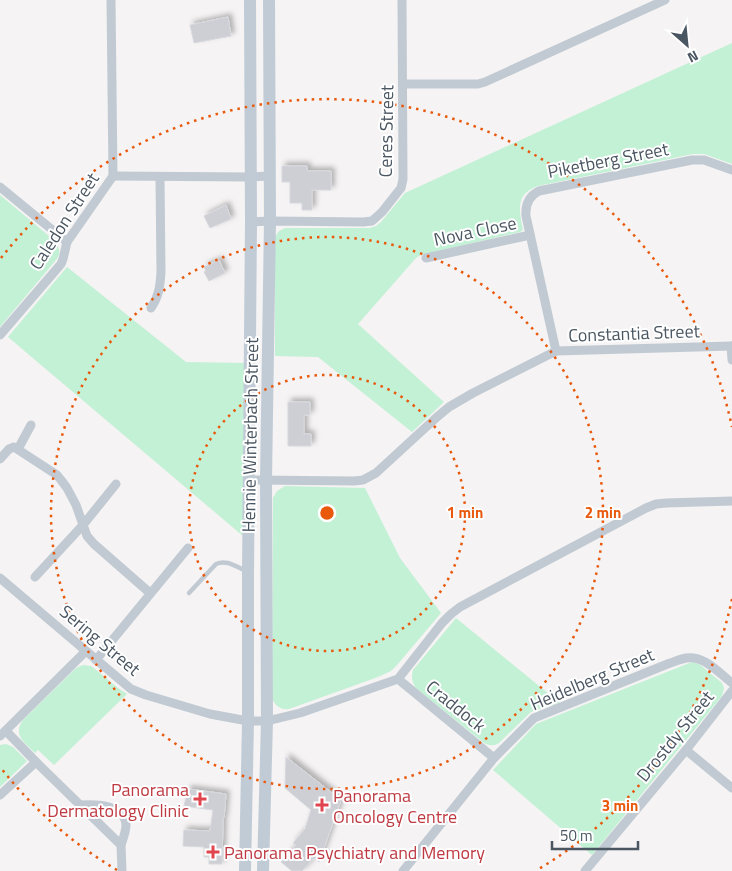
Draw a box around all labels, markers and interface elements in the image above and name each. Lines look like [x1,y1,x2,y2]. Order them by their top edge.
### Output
north arrow [662,20,712,70]
text: N [684,45,702,69]
street label: Ceres Street [372,84,400,178]
street label: Piketberg Street [545,135,671,185]
street label: Caledon Street [22,166,106,275]
street label: Nova Close [431,209,519,253]
street label: Constantia Street [568,317,701,349]
street label: Hennie Winterbach Street [235,337,265,533]
text: 1 min [447,501,483,524]
text: 2 min [585,501,621,524]
centre of rings [318,504,336,522]
street label: Sering Street [54,598,147,682]
street label: Heidelberg Street [526,640,659,717]
street label: Craddock [420,673,492,739]
street label: Drostdy Street [630,684,721,787]
place label: Panorama Dermatology Clinic [47,776,189,824]
place label: Panorama Oncology Centre [333,782,457,830]
marker: Panorama Dermatology Clinic [193,792,207,806]
text: 3 min [602,794,638,817]
marker: Panorama Oncology Centre [315,798,329,812]
scale bar [552,818,638,850]
text: 50 m [560,824,593,847]
place label: Panorama Psychiatry and Memory [224,839,485,866]
marker: Panorama Psychiatry and Memory [206,845,220,859]

